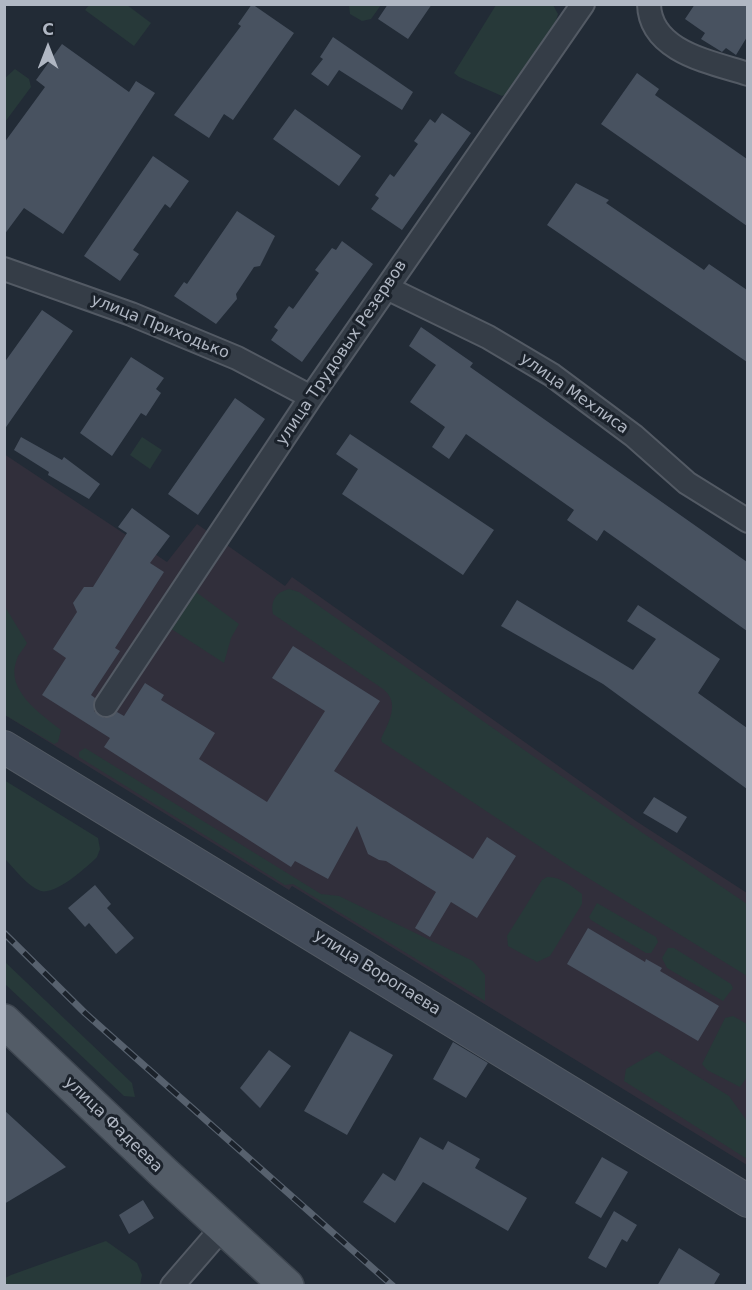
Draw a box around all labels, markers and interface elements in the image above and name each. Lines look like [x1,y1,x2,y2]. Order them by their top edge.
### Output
north arrow [18,18,78,78]
text: С [42,20,54,39]
street label: улица Трудовых Резервов [273,257,411,449]
street label: улица Приходько [88,290,232,364]
street label: улица Мехлиса [516,349,632,439]
street label: улица Воропаева [310,926,444,1020]
street label: улица Фадеева [60,1073,166,1177]

